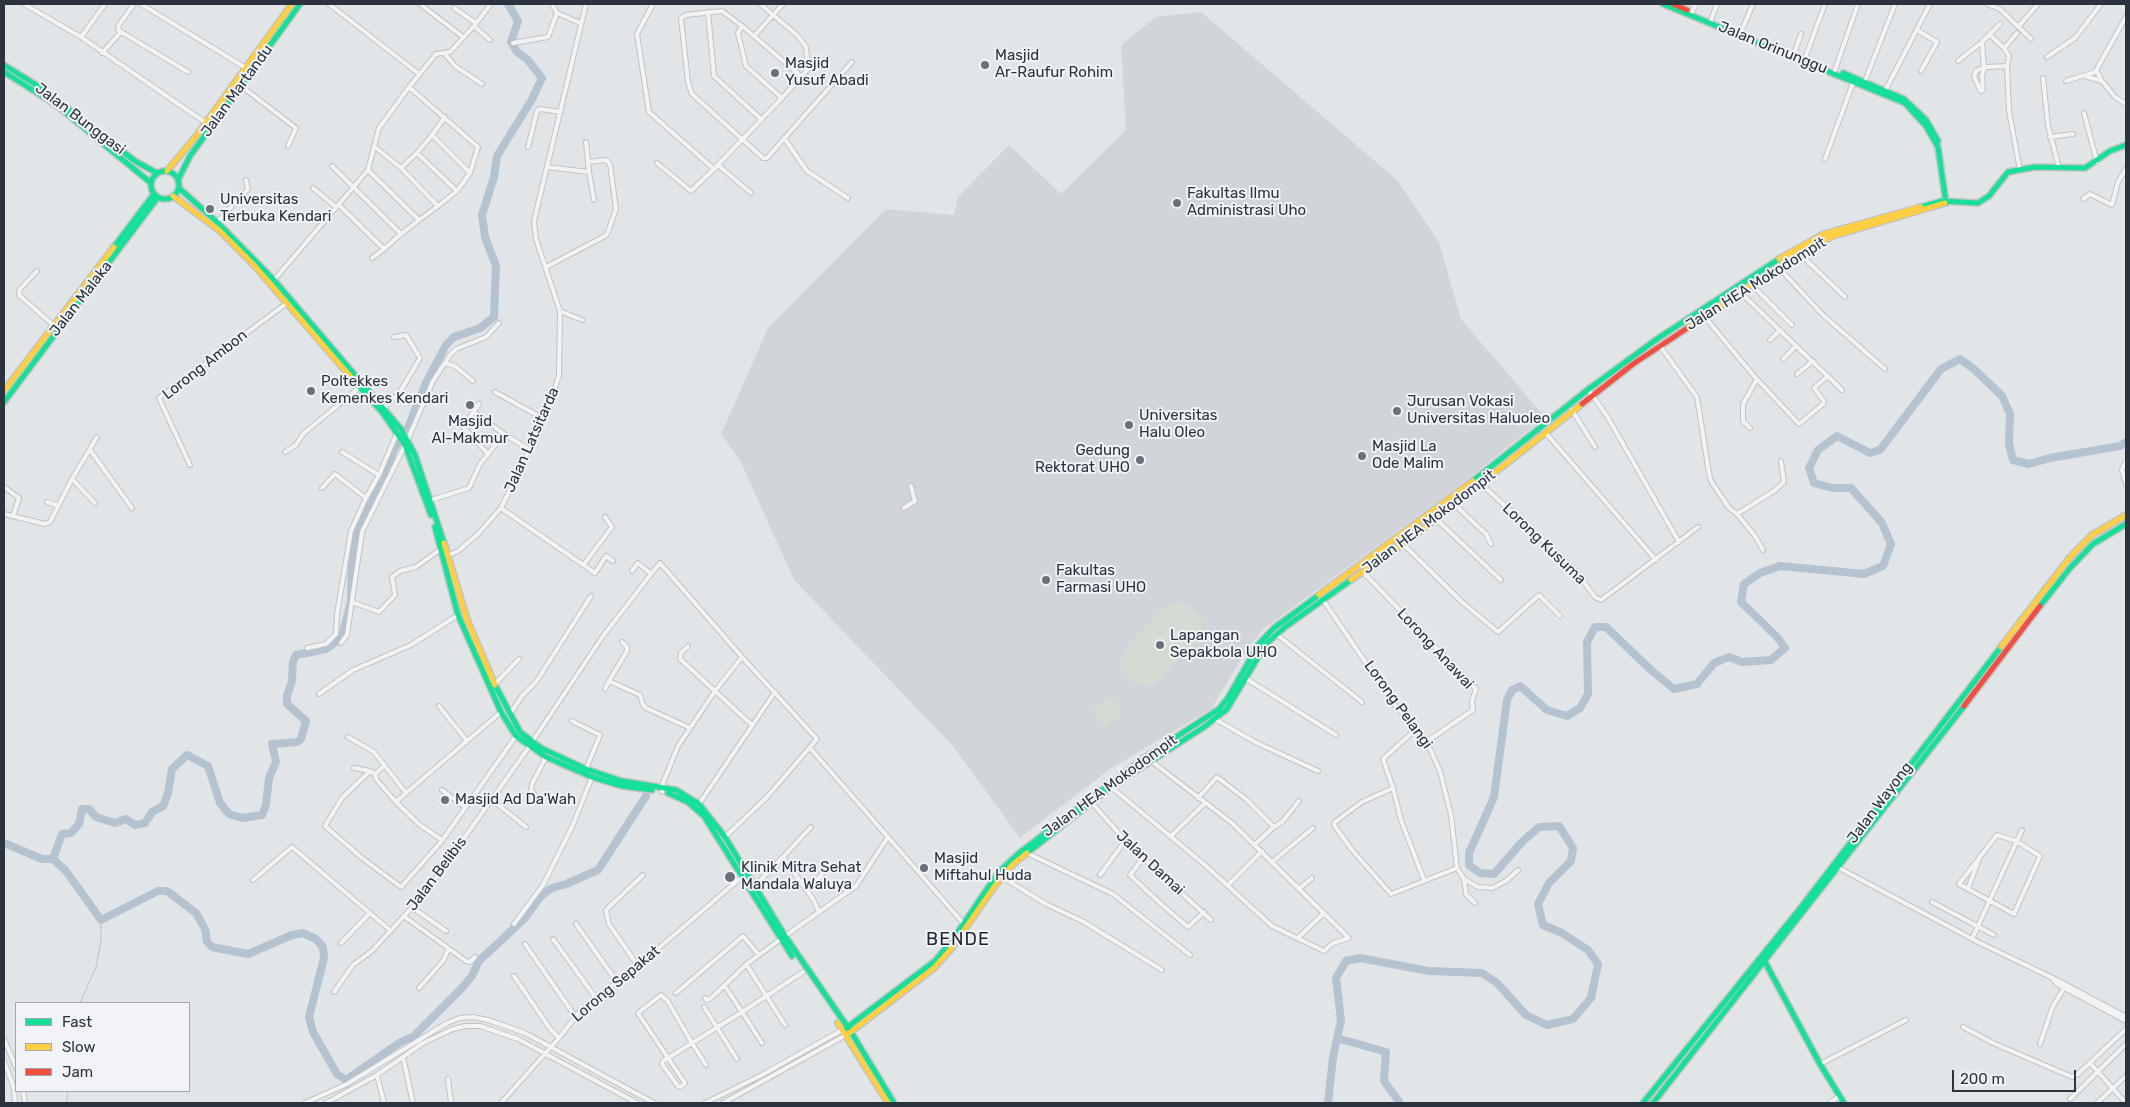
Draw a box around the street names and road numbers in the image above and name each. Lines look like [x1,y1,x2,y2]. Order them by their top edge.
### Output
street label: Jalan Orinunggu [1716,18,1830,78]
street label: Jalan Martandu [198,41,276,141]
street label: Jalan Bunggasi [31,79,129,159]
street label: Jalan HEA Mokodompit [1683,234,1829,334]
street label: Jalan Malaka [46,258,116,340]
street label: Lorong Ambon [159,326,251,404]
street label: Jalan Latsitarda [501,385,563,495]
street label: Jalan HEA Mokodompit [1359,466,1499,578]
street label: Lorong Kusuma [1499,500,1589,588]
street label: Lorong Anawai [1393,605,1477,693]
street label: Lorong Pelangi [1360,658,1436,752]
street label: Jalan HEA Mokodompit [1039,731,1181,841]
street label: Jalan Wayong [1844,759,1916,847]
street label: Jalan Damai [1112,827,1188,899]
street label: Jalan Belibis [403,833,471,915]
street label: Lorong Sepakat [568,942,664,1026]

